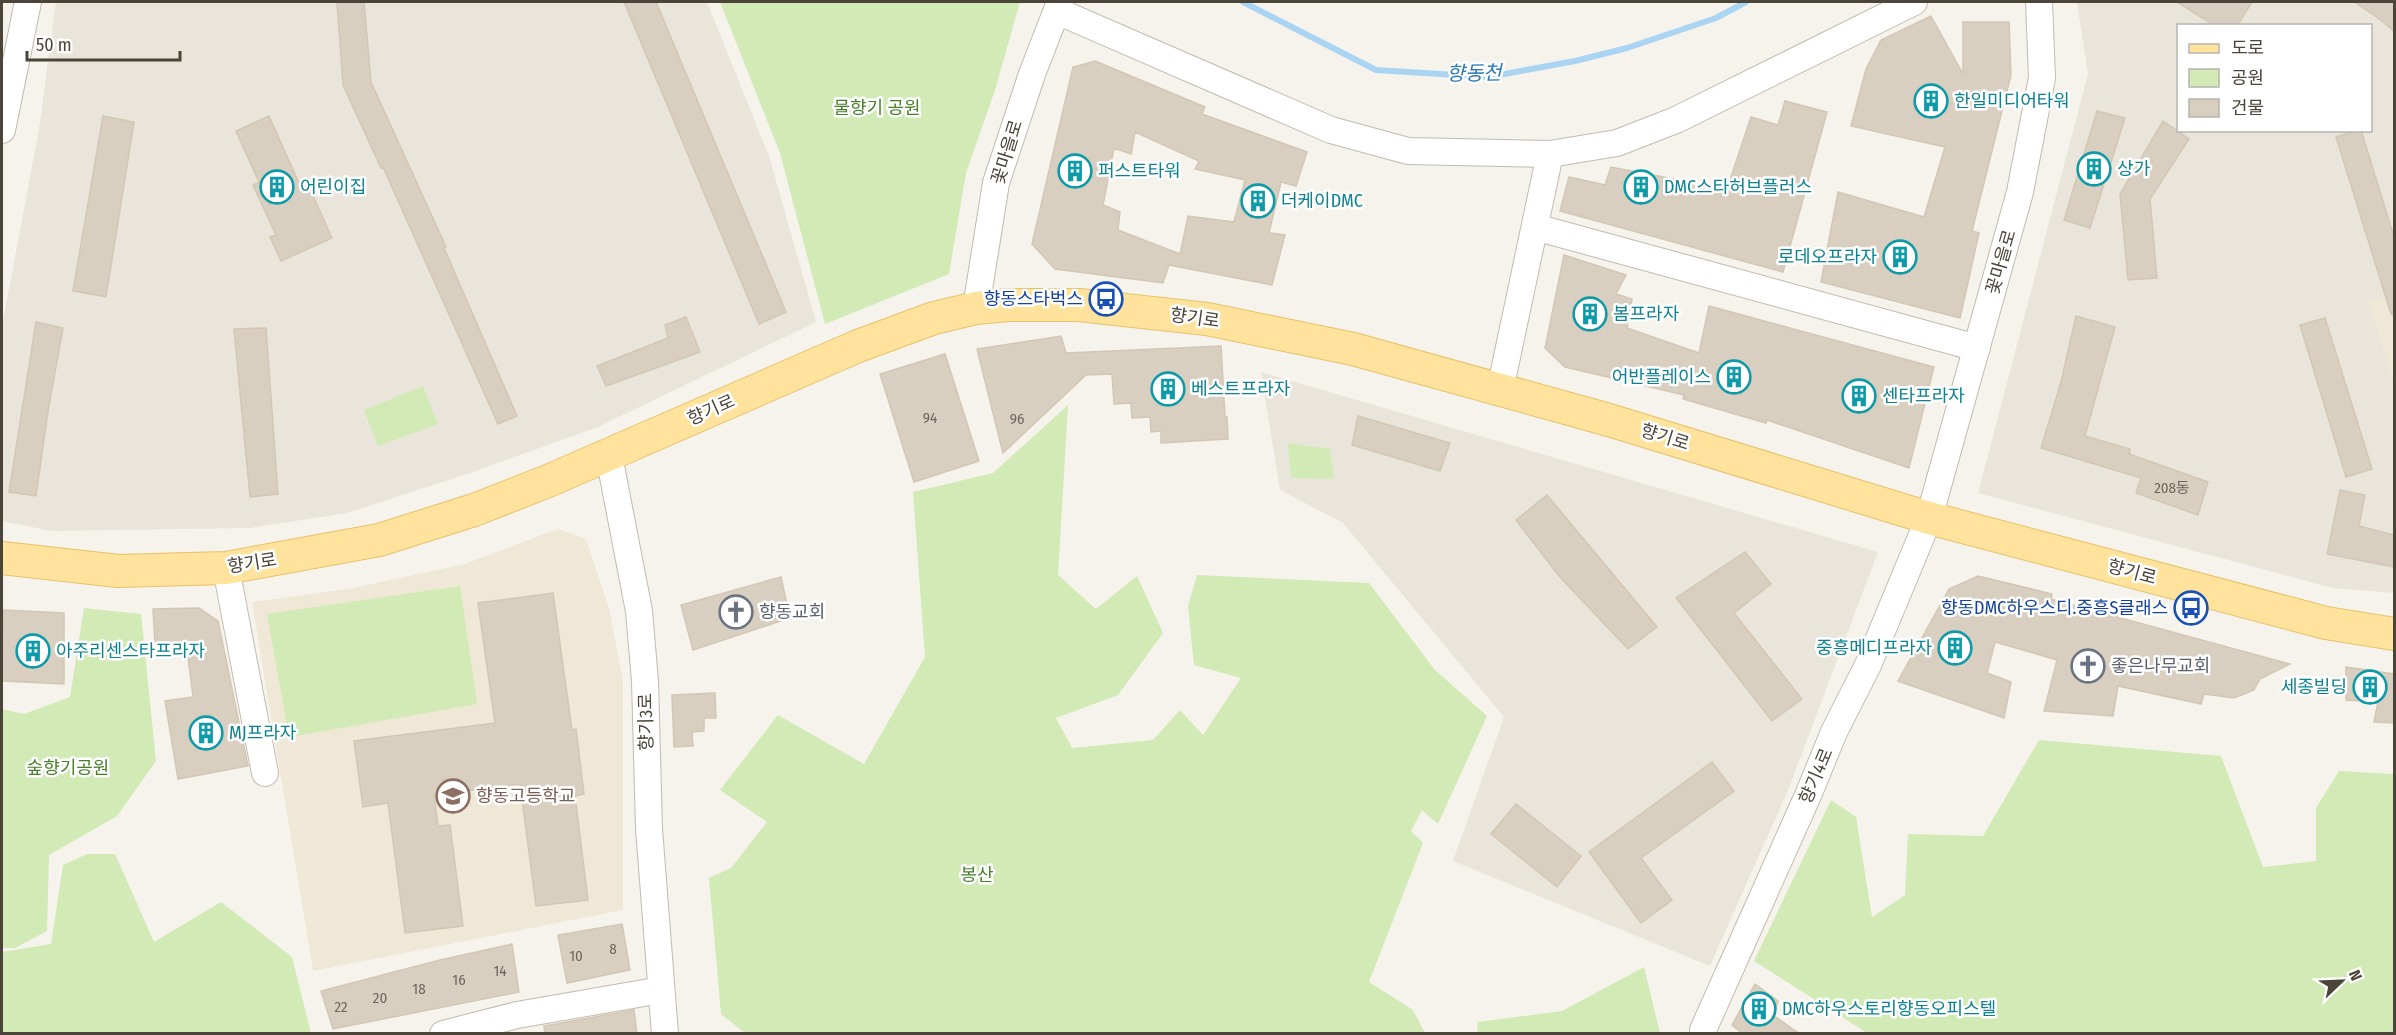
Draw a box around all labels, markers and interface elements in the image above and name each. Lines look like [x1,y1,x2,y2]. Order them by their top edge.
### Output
scale bar [27,24,180,62]
legend [2177,24,2372,132]
text: 50 m [36,34,72,56]
text: 도로 [2231,37,2264,59]
water label: 향동천 [1446,60,1504,85]
text: 공원 [2231,67,2264,89]
building icon: 한일미디어타워 [1913,83,1949,119]
place label: 한일미디어타워 [1954,90,2070,112]
park label: 물향기 공원 [833,97,921,119]
text: 건물 [2231,97,2264,119]
street label: 꽃마을로 [987,117,1027,187]
building icon: 상가 [2076,151,2112,187]
building icon: 퍼스트타워 [1057,153,1093,189]
place label: 상가 [2117,158,2151,180]
place label: 퍼스트타워 [1098,160,1181,182]
building icon: 어린이집 [259,169,295,205]
building icon: DMC스타허브플러스 [1623,169,1659,205]
place label: 어린이집 [300,176,366,198]
place label: DMC스타허브플러스 [1664,176,1812,198]
building icon: 더케이DMC [1240,183,1276,219]
place label: 더케이DMC [1281,190,1363,212]
street label: 꽃마을로 [1981,227,2021,297]
building icon: 로데오프라자 [1882,239,1918,275]
place label: 로데오프라자 [1778,246,1877,268]
bus stop icon: 향동스타벅스 [1088,281,1124,317]
place label: 향동스타벅스 [984,288,1083,310]
building icon: 봄프라자 [1572,296,1608,332]
place label: 봄프라자 [1613,303,1680,325]
street label: 향기로 [1169,304,1221,332]
building icon: 어반플레이스 [1716,359,1752,395]
place label: 어반플레이스 [1612,366,1711,388]
building icon: 베스트프라자 [1150,371,1186,407]
place label: 베스트프라자 [1191,378,1291,400]
building icon: 센타프라자 [1841,378,1877,414]
place label: 센타프라자 [1882,385,1965,407]
street label: 향기로 [684,390,738,430]
house number: 94 [923,409,937,427]
house number: 96 [1010,410,1024,428]
street label: 향기로 [1638,419,1692,455]
house number: 208동 [2154,479,2190,497]
street label: 향기로 [226,548,278,578]
street label: 향기로 [2105,555,2159,589]
bus stop icon: 향동DMC하우스디.중흥S클래스 [2173,590,2209,626]
church icon: 향동교회 [718,594,754,630]
place label: 향동DMC하우스디.중흥S클래스 [1941,597,2168,619]
place label: 향동교회 [759,601,825,623]
building icon: 중흥메디프라자 [1937,630,1973,666]
building icon: 아주리센스타프라자 [15,633,51,669]
place label: 중흥메디프라자 [1816,637,1932,659]
place label: 아주리센스타프라자 [56,640,205,662]
church icon: 좋은나무교회 [2070,648,2106,684]
place label: 좋은나무교회 [2111,655,2210,677]
building icon: 세종빌딩 [2352,669,2388,705]
place label: 세종빌딩 [2281,676,2347,698]
street label: 향기3로 [634,693,658,751]
building icon: MJ프라자 [188,715,224,751]
place label: MJ프라자 [229,722,297,744]
street label: 향기4로 [1794,745,1838,807]
park label: 숲향기공원 [27,757,109,779]
school or university icon: 향동고등학교 [435,778,471,814]
place label: 향동고등학교 [476,785,575,807]
park label: 봉산 [960,864,994,886]
house number: 8 [609,940,617,958]
house number: 10 [569,947,583,965]
north arrow [2312,951,2372,1011]
house number: 14 [493,962,507,980]
text: N [2345,967,2366,983]
house number: 16 [452,971,466,989]
house number: 18 [412,980,426,998]
house number: 20 [373,989,387,1007]
building icon: DMC하우스토리향동오피스텔 [1741,991,1777,1027]
house number: 22 [334,998,348,1016]
place label: DMC하우스토리향동오피스텔 [1782,998,1996,1020]

